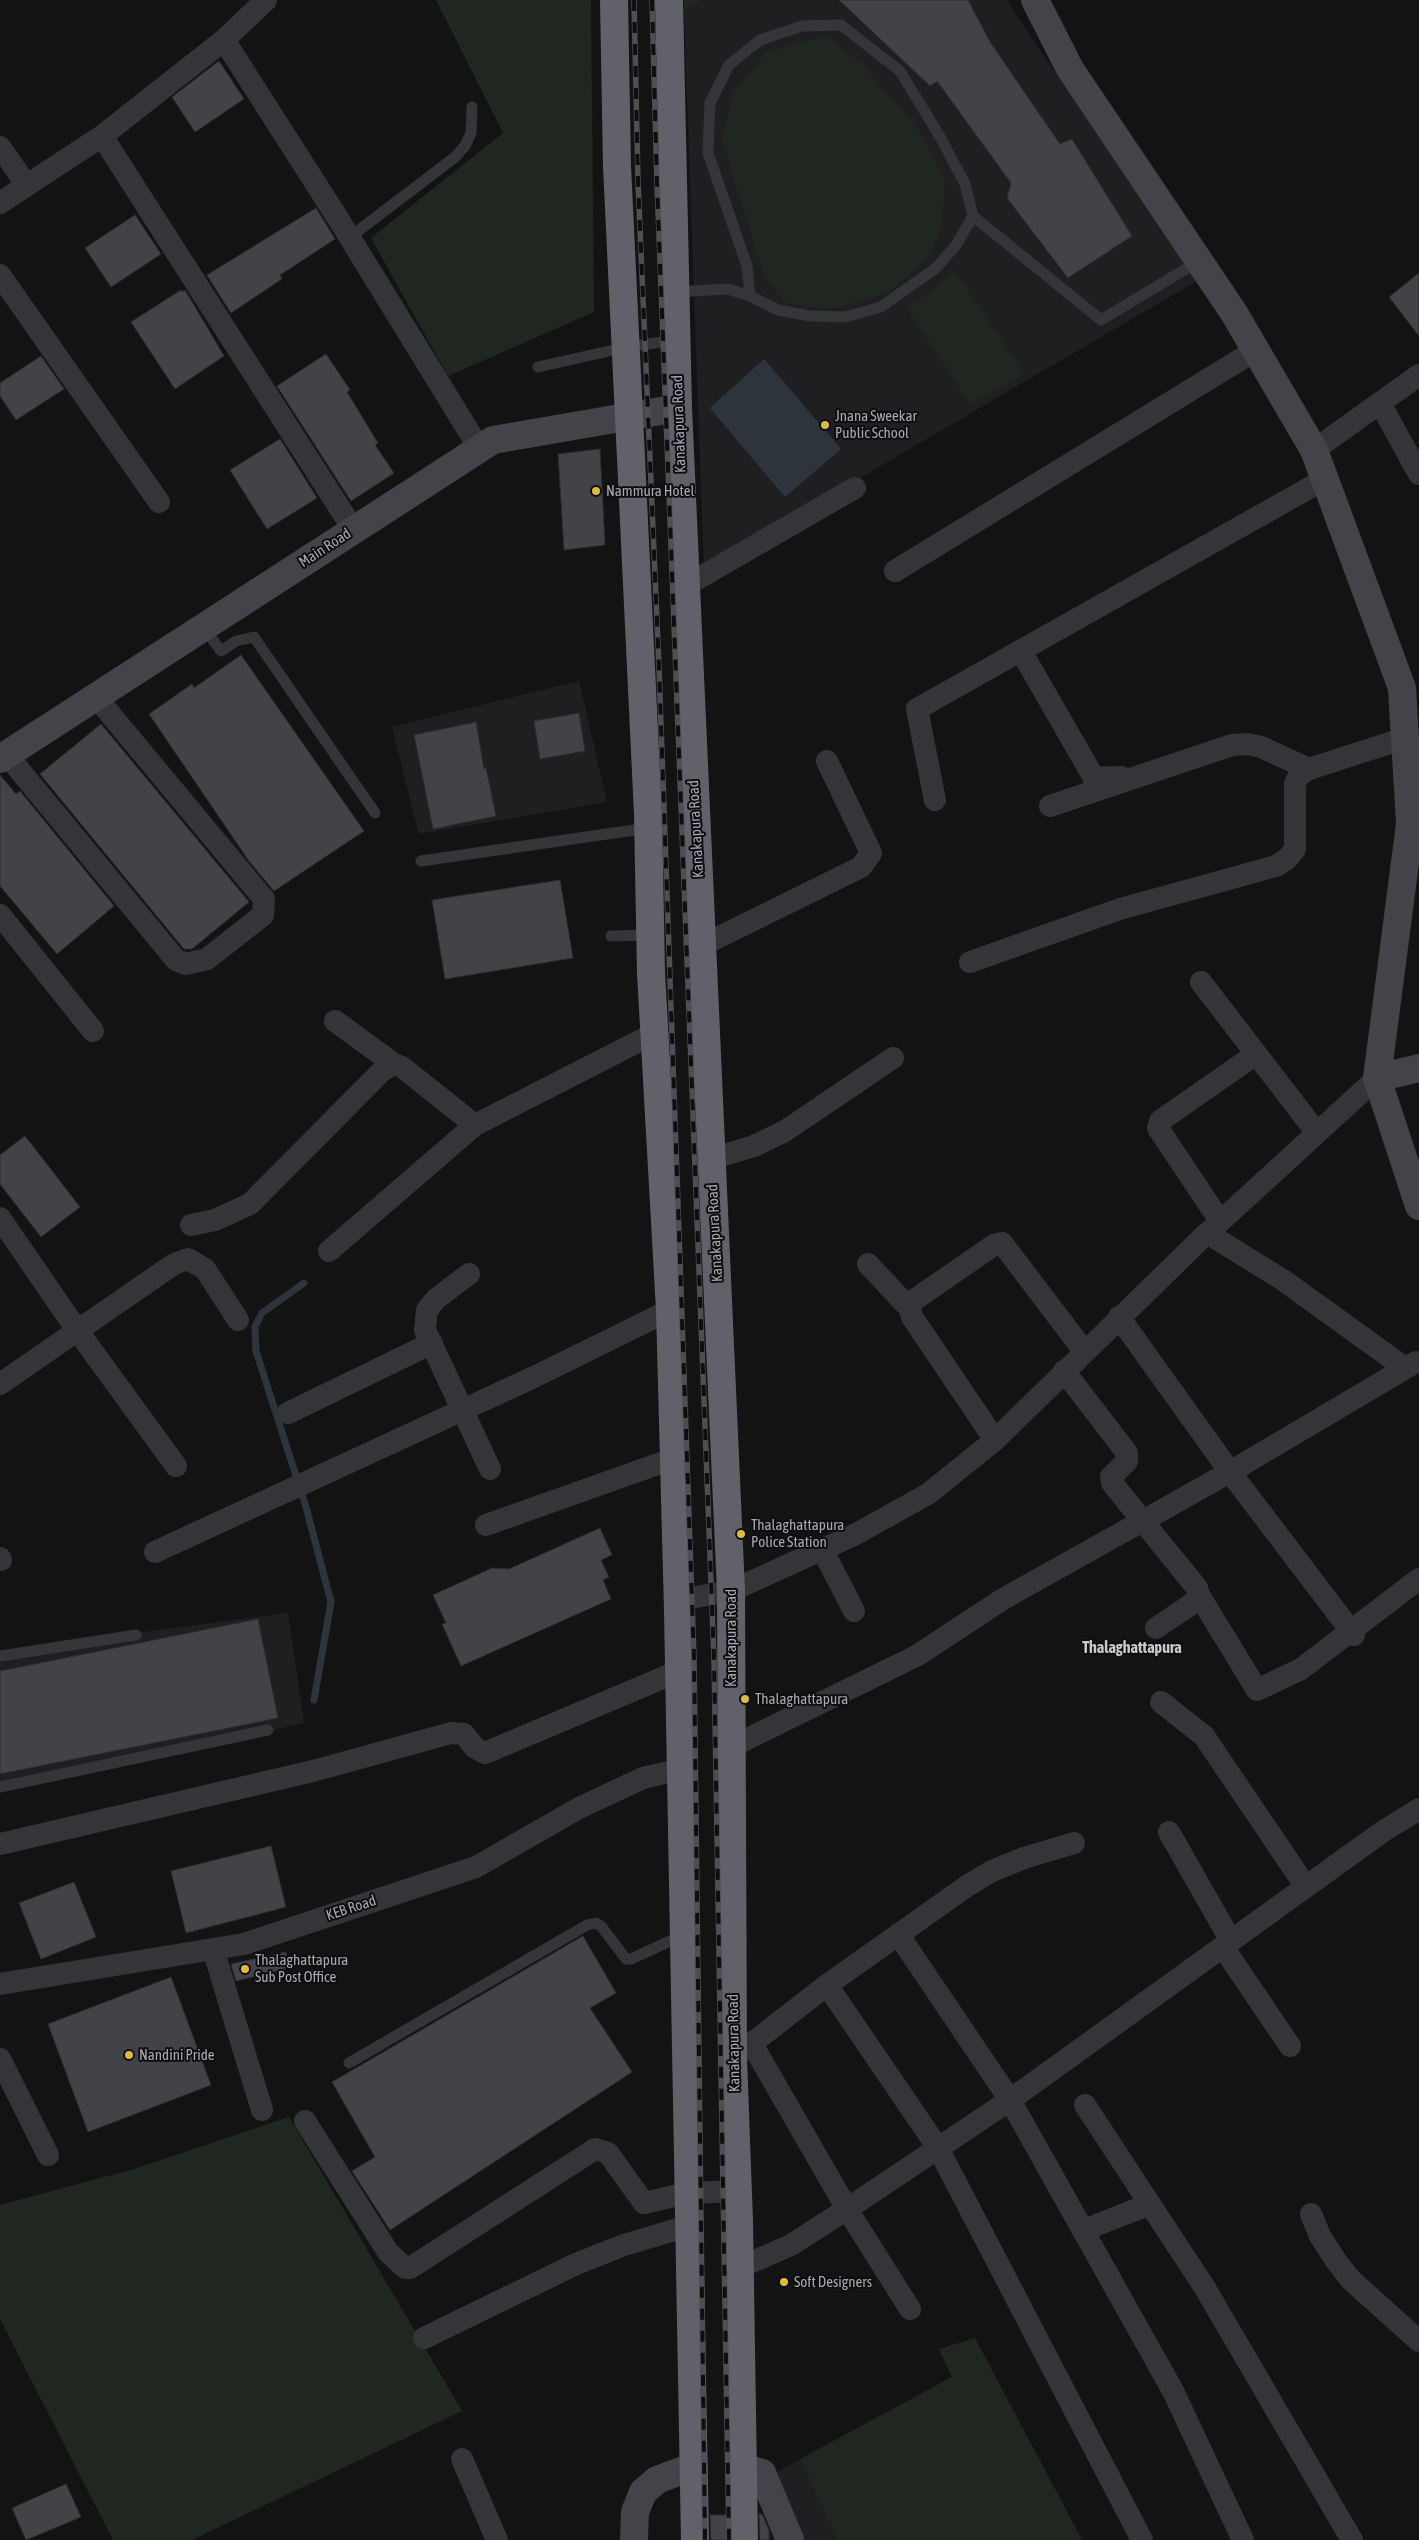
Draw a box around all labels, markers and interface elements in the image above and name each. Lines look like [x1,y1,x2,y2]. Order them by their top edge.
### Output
street label: Kanakapura Road [668,375,690,473]
place label: Jnana Sweekar Public School [835,407,917,442]
marker: Jnana Sweekar Public School [819,419,831,431]
place label: Nammura Hotel [606,482,695,500]
marker: Nammura Hotel [590,485,602,497]
street label: Main Road [296,525,354,571]
street label: Kanakapura Road [684,780,708,878]
street label: Kanakapura Road [703,1184,727,1282]
place label: Thalaghattapura Police Station [751,1516,844,1551]
marker: Thalaghattapura Police Station [735,1528,747,1540]
street label: Kanakapura Road [722,1589,740,1687]
district label: Thalaghattapura [1082,1638,1182,1658]
place label: Thalaghattapura [755,1690,848,1708]
marker: Thalaghattapura [739,1693,751,1705]
street label: KEB Road [324,1891,378,1925]
place label: Thalaghattapura Sub Post Office [255,1951,348,1986]
marker: Thalaghattapura Sub Post Office [239,1963,251,1975]
street label: Kanakapura Road [724,1994,744,2092]
place label: Nandini Pride [139,2046,215,2064]
marker: Nandini Pride [123,2049,135,2061]
place label: Soft Designers [794,2273,872,2291]
marker: Soft Designers [778,2276,790,2288]

